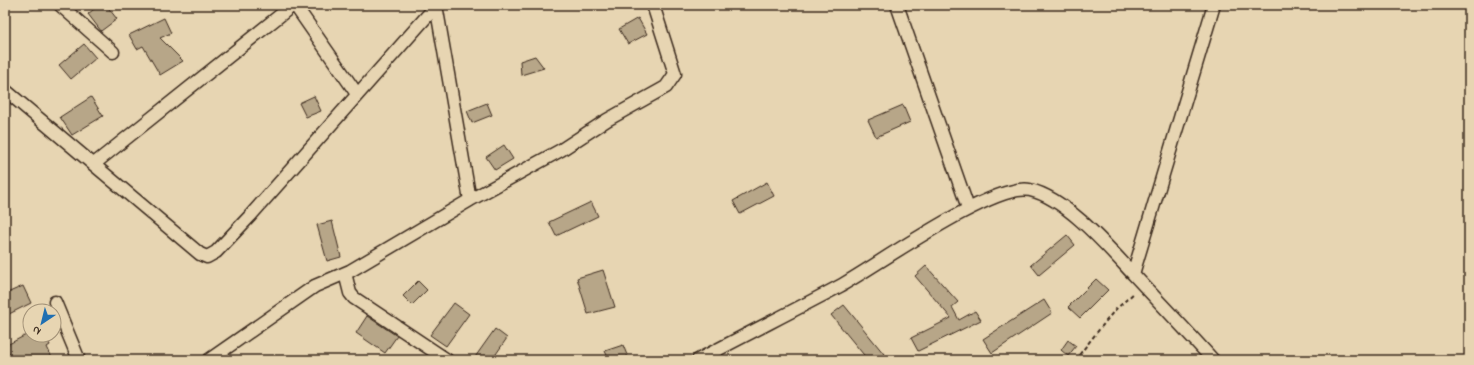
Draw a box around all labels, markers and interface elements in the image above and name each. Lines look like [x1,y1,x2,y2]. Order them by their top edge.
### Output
north arrow [22,303,62,343]
text: N [29,322,44,339]

